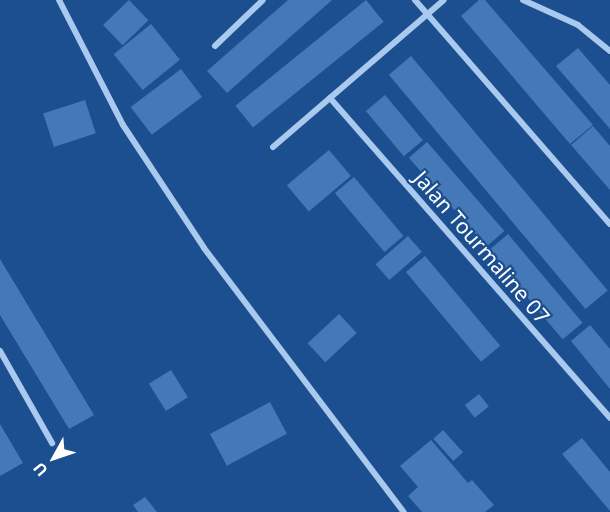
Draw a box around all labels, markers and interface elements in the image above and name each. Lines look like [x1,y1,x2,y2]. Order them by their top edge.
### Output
street label: Jalan Tourmaline 07 [409,165,555,329]
north arrow [24,428,84,488]
text: U [28,458,53,481]

